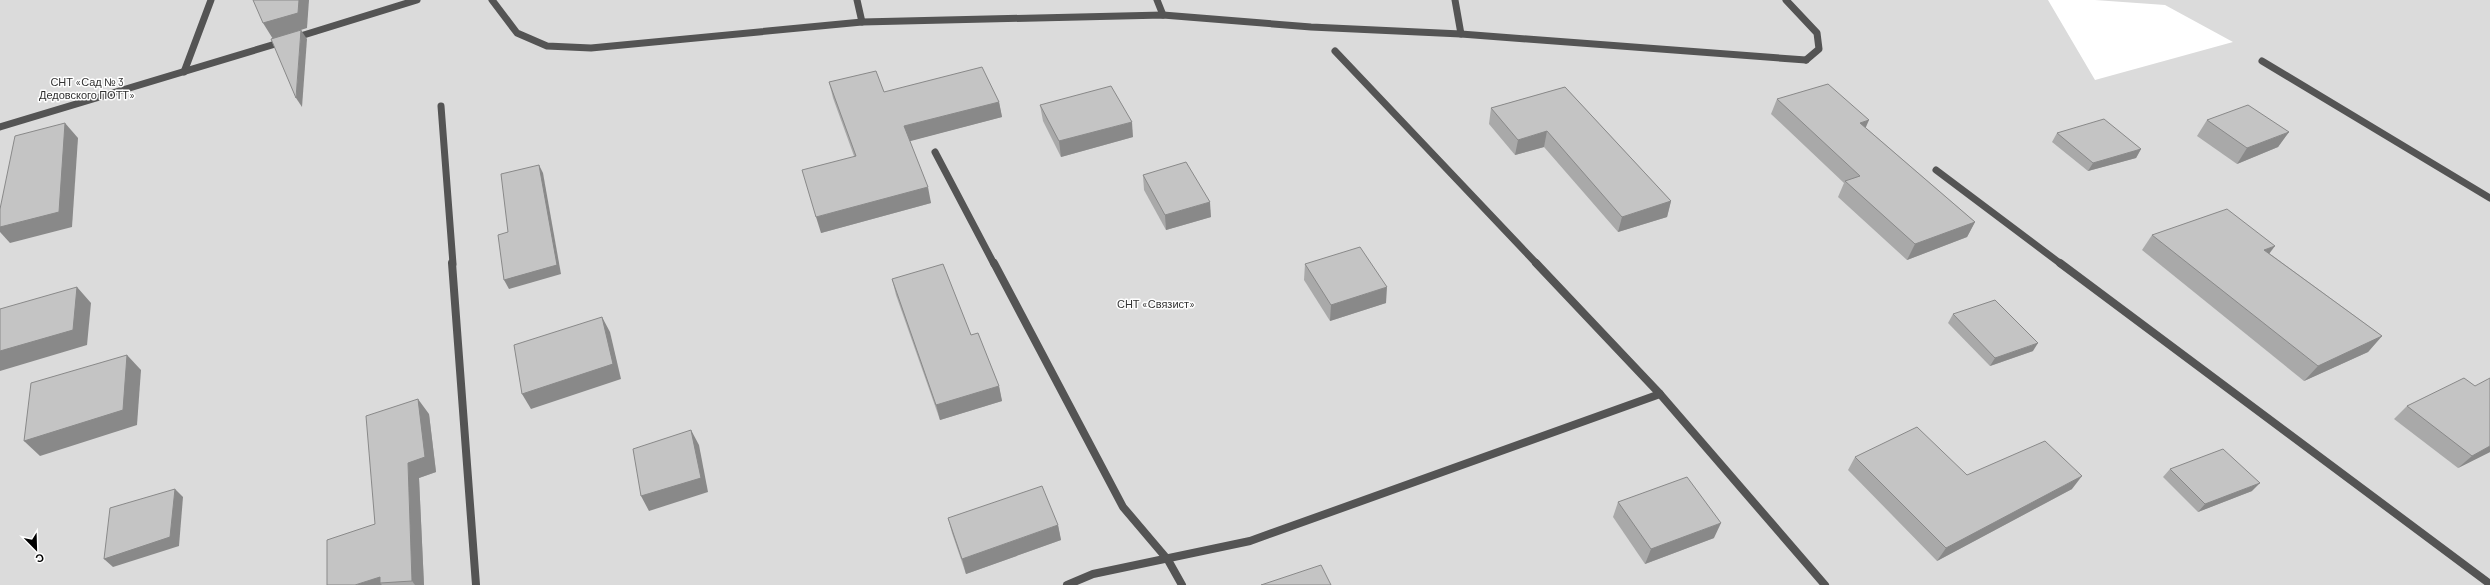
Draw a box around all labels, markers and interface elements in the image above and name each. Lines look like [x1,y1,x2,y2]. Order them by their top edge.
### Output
park label: СНТ «Сад № 3 Дедовского ПОТТ» [39,75,135,101]
park label: СНТ «Связист» [1117,297,1195,310]
north arrow [16,529,56,569]
text: С [34,551,46,566]

